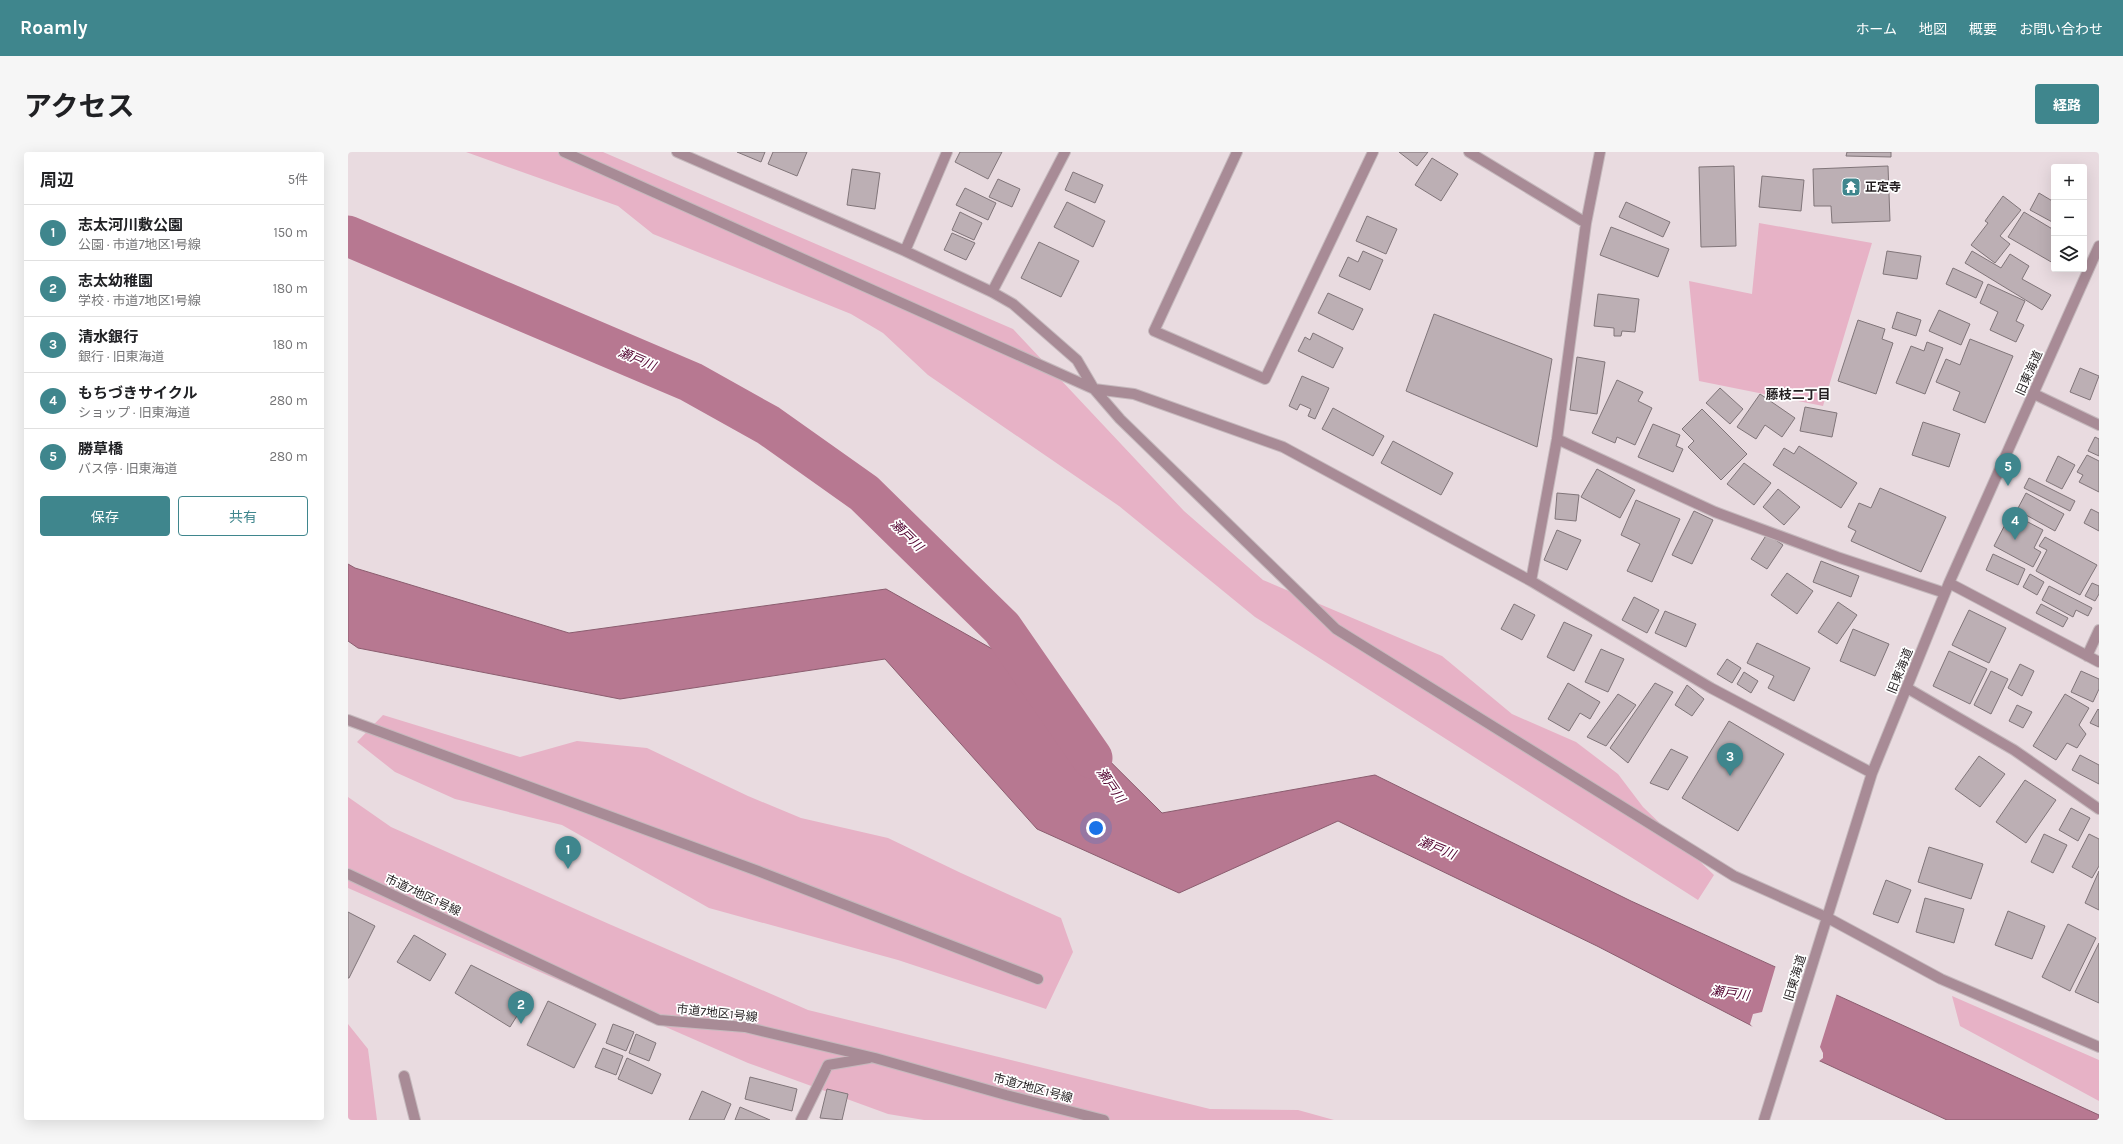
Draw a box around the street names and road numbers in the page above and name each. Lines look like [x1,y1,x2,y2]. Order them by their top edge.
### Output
street label: 旧東海道 [2013,348,2045,398]
street label: 旧東海道 [1885,646,1915,696]
street label: 市道7地区1号線 [383,871,463,919]
street label: 旧東海道 [1781,953,1809,1003]
street label: 市道7地区1号線 [676,1002,758,1024]
street label: 市道7地区1号線 [992,1071,1074,1105]

